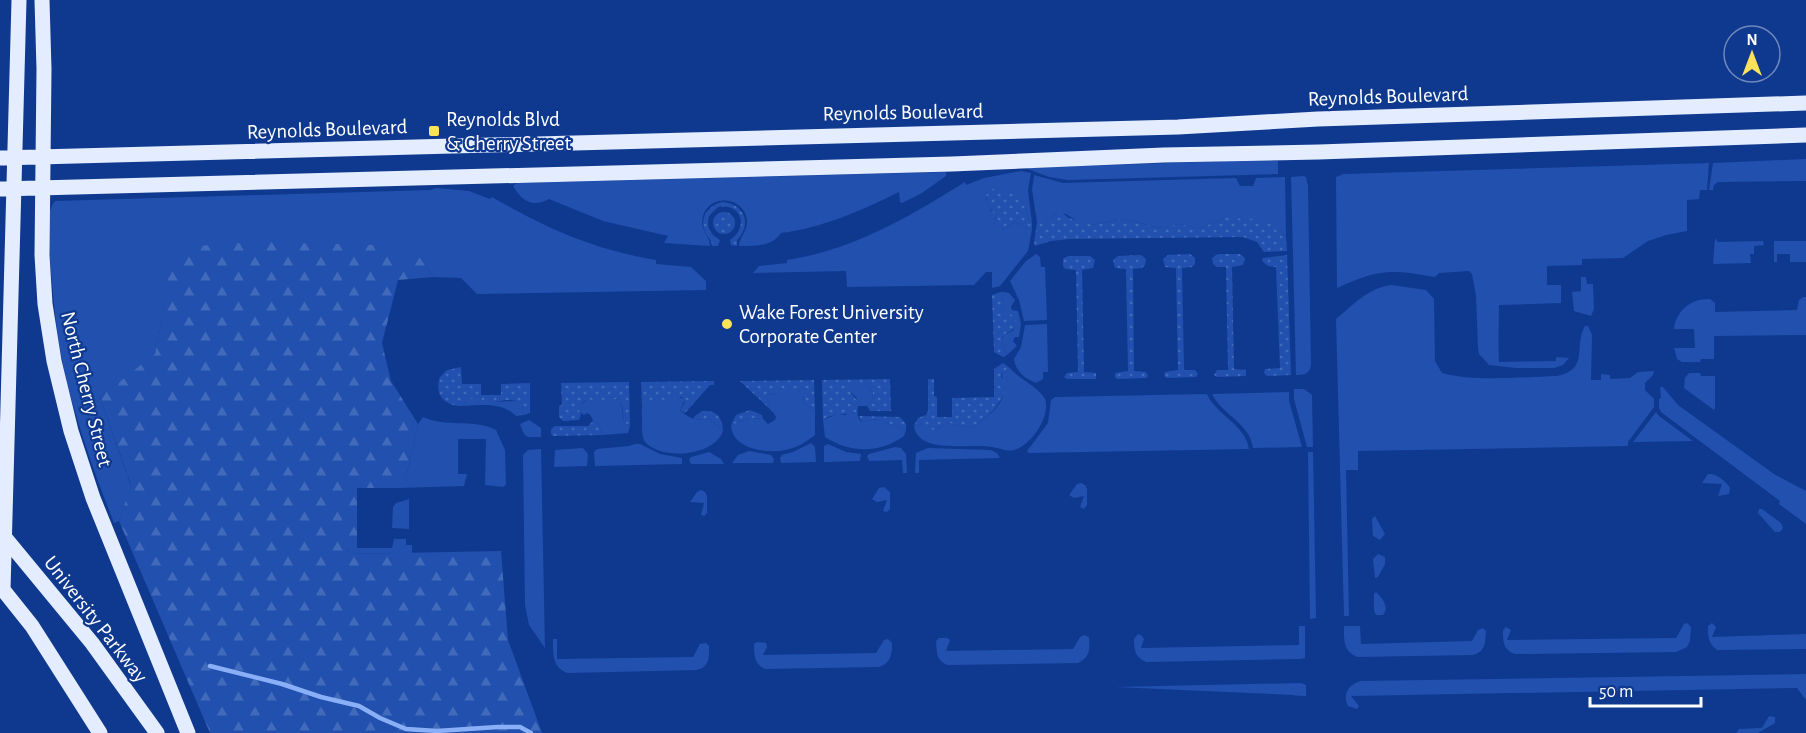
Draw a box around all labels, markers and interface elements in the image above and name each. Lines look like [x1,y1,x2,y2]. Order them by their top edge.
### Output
north arrow [1722,24,1782,84]
text: N [1746,32,1758,48]
street label: Reynolds Boulevard [1307,83,1469,110]
street label: Reynolds Boulevard [823,101,984,124]
place label: Reynolds Blvd & Cherry Street [446,109,572,154]
street label: Reynolds Boulevard [246,116,408,143]
marker: Reynolds Blvd & Cherry Street [427,124,441,138]
place label: Wake Forest University Corporate Center [739,302,924,347]
street label: North Cherry Street [57,309,116,469]
marker: Wake Forest University Corporate Center [720,317,734,331]
street label: University Parkway [40,552,151,687]
scale bar [1590,670,1701,708]
text: 50 m [1599,683,1633,701]

